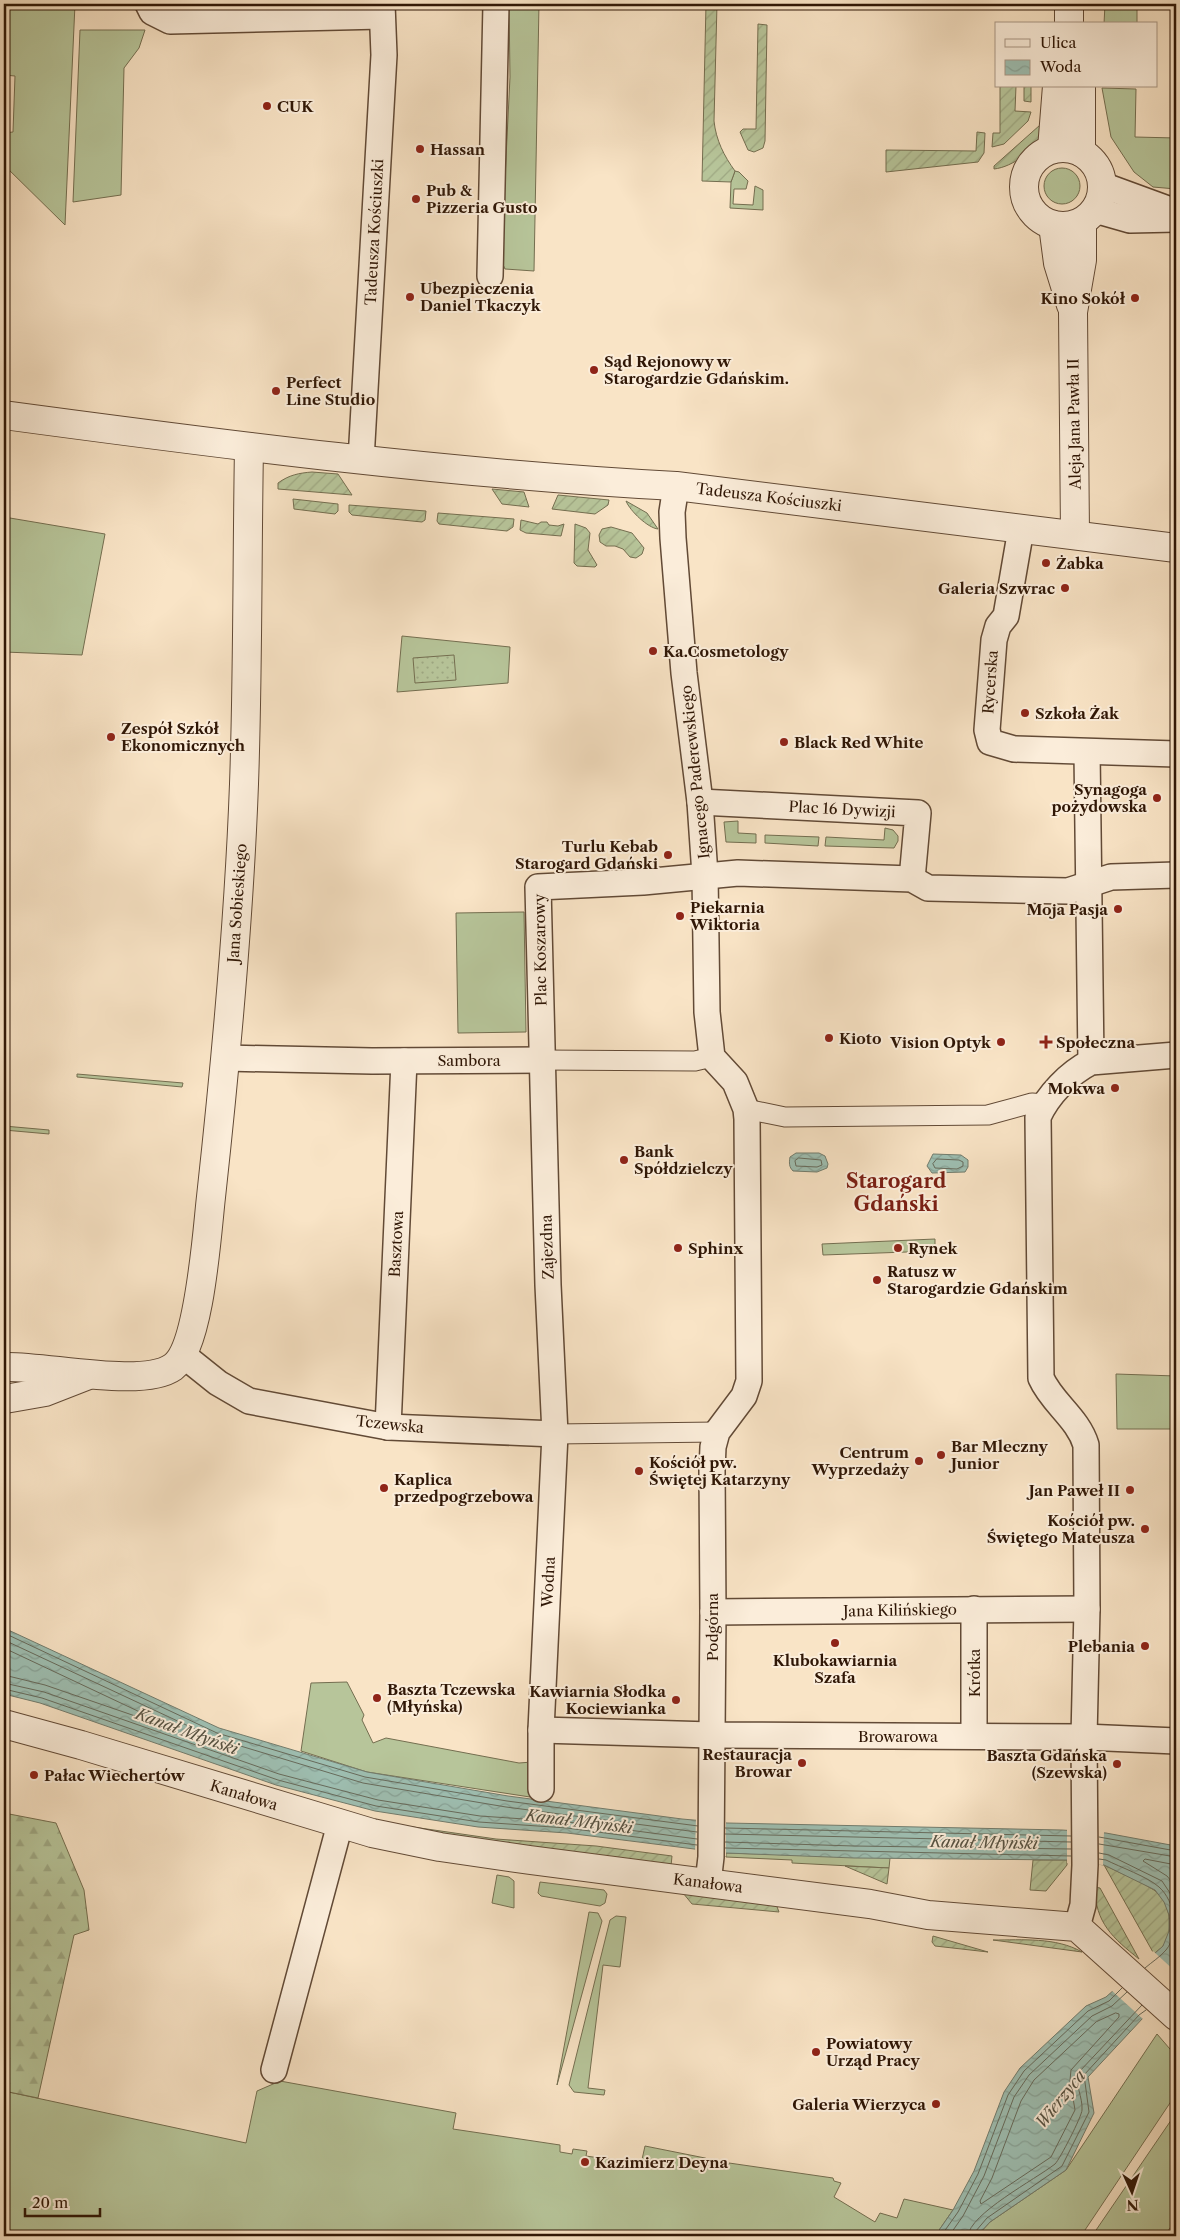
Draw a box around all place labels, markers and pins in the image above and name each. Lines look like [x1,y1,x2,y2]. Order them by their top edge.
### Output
place label: CUK [277,97,314,116]
marker: CUK [261,100,273,112]
place label: Hassan [430,140,486,159]
marker: Hassan [414,143,426,155]
place label: Pub & Pizzeria Gusto [426,181,538,217]
marker: Pub & Pizzeria Gusto [410,193,422,205]
place label: Ubezpieczenia Daniel Tkaczyk [420,279,542,315]
place label: Kino Sokół [1041,289,1126,308]
marker: Ubezpieczenia Daniel Tkaczyk [404,291,416,303]
marker: Kino Sokół [1129,292,1141,304]
place label: Sąd Rejonowy w Starogardzie Gdańskim. [604,352,789,388]
marker: Sąd Rejonowy w Starogardzie Gdańskim. [588,364,600,376]
place label: Perfect Line Studio [286,373,375,409]
marker: Perfect Line Studio [270,385,282,397]
place label: Żabka [1056,554,1104,573]
marker: Żabka [1040,557,1052,569]
place label: Galeria Szwrac [938,579,1055,598]
marker: Galeria Szwrac [1059,582,1071,594]
place label: Ka.Cosmetology [663,642,789,661]
marker: Ka.Cosmetology [647,645,659,657]
place label: Szkoła Żak [1035,704,1120,723]
marker: Szkoła Żak [1019,707,1031,719]
place label: Zespół Szkół Ekonomicznych [121,719,246,755]
marker: Zespół Szkół Ekonomicznych [105,731,117,743]
place label: Black Red White [794,733,923,752]
marker: Black Red White [778,736,790,748]
place label: Synagoga pożydowska [1051,780,1147,816]
marker: Synagoga pożydowska [1151,792,1163,804]
place label: Turlu Kebab Starogard Gdański [515,837,659,873]
marker: Turlu Kebab Starogard Gdański [662,849,674,861]
place label: Piekarnia Wiktoria [689,898,765,934]
place label: Moja Pasja [1027,900,1108,919]
marker: Moja Pasja [1112,903,1124,915]
marker: Piekarnia Wiktoria [674,910,686,922]
place label: Kioto [839,1029,881,1048]
marker: Kioto [823,1032,835,1044]
place label: Vision Optyk [889,1033,992,1052]
place label: Społeczna [1056,1033,1135,1052]
marker: Vision Optyk [995,1036,1007,1048]
marker: Społeczna [1040,1036,1052,1048]
place label: Mokwa [1047,1079,1105,1098]
marker: Mokwa [1109,1082,1121,1094]
place label: Bank Spółdzielczy [634,1142,733,1178]
marker: Bank Spółdzielczy [618,1154,630,1166]
place label: Sphinx [688,1239,744,1258]
place label: Rynek [908,1239,959,1258]
marker: Sphinx [672,1242,684,1254]
marker: Rynek [892,1242,904,1254]
place label: Ratusz w Starogardzie Gdańskim [887,1262,1068,1298]
marker: Ratusz w Starogardzie Gdańskim [871,1274,883,1286]
place label: Bar Mleczny Junior [948,1437,1049,1473]
place label: Centrum Wyprzedaży [810,1443,910,1479]
marker: Bar Mleczny Junior [935,1449,947,1461]
place label: Kościół pw. Świętej Katarzyny [649,1453,791,1489]
marker: Centrum Wyprzedaży [913,1455,925,1467]
marker: Kościół pw. Świętej Katarzyny [633,1465,645,1477]
place label: Kaplica przedpogrzebowa [394,1470,534,1506]
place label: Jan Paweł II [1026,1481,1120,1500]
marker: Kaplica przedpogrzebowa [378,1482,390,1494]
marker: Jan Paweł II [1124,1484,1136,1496]
place label: Kościół pw. Świętego Mateusza [987,1511,1135,1547]
marker: Kościół pw. Świętego Mateusza [1139,1523,1151,1535]
marker: Klubokawiarnia Szafa [829,1637,841,1649]
place label: Plebania [1068,1637,1135,1656]
marker: Plebania [1139,1640,1151,1652]
place label: Klubokawiarnia Szafa [773,1651,898,1687]
place label: Baszta Tczewska (Młyńska) [387,1680,516,1716]
place label: Kawiarnia Słodka Kociewianka [529,1682,666,1718]
marker: Baszta Tczewska (Młyńska) [371,1692,383,1704]
marker: Kawiarnia Słodka Kociewianka [670,1694,682,1706]
place label: Restauracja Browar [702,1745,793,1781]
place label: Baszta Gdańska (Szewska) [986,1746,1107,1782]
marker: Restauracja Browar [796,1757,808,1769]
marker: Baszta Gdańska (Szewska) [1111,1758,1123,1770]
place label: Pałac Wiechertów [44,1766,185,1785]
marker: Pałac Wiechertów [28,1769,40,1781]
place label: Powiatowy Urząd Pracy [826,2034,921,2070]
marker: Powiatowy Urząd Pracy [810,2046,822,2058]
place label: Galeria Wierzyca [792,2095,926,2114]
marker: Galeria Wierzyca [930,2098,942,2110]
place label: Kazimierz Deyna [595,2153,729,2172]
marker: Kazimierz Deyna [579,2156,591,2168]

